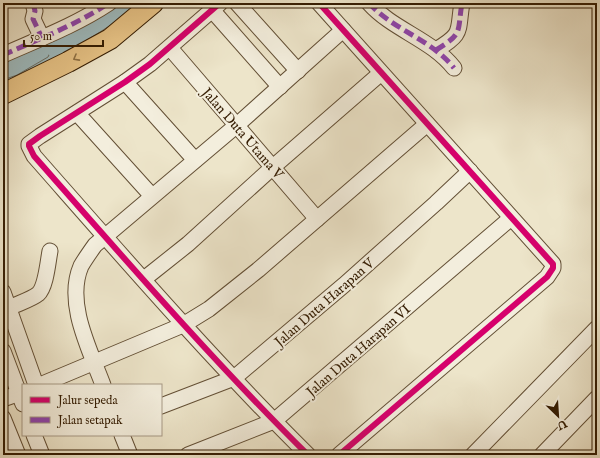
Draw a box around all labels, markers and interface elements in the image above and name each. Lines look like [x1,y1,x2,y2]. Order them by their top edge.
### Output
scale bar [24,22,103,48]
text: 50 m [30,29,52,44]
one-way arrow [72,53,80,60]
street label: Jalan Duta Utama V [196,83,288,184]
street label: Jalan Duta Harapan V [269,254,379,352]
street label: Jalan Duta Harapan VI [301,300,415,402]
legend [22,384,162,436]
text: Jalur sepeda [56,393,118,409]
north arrow [538,396,578,436]
text: Jalan setapak [56,413,123,429]
text: U [554,415,570,433]

